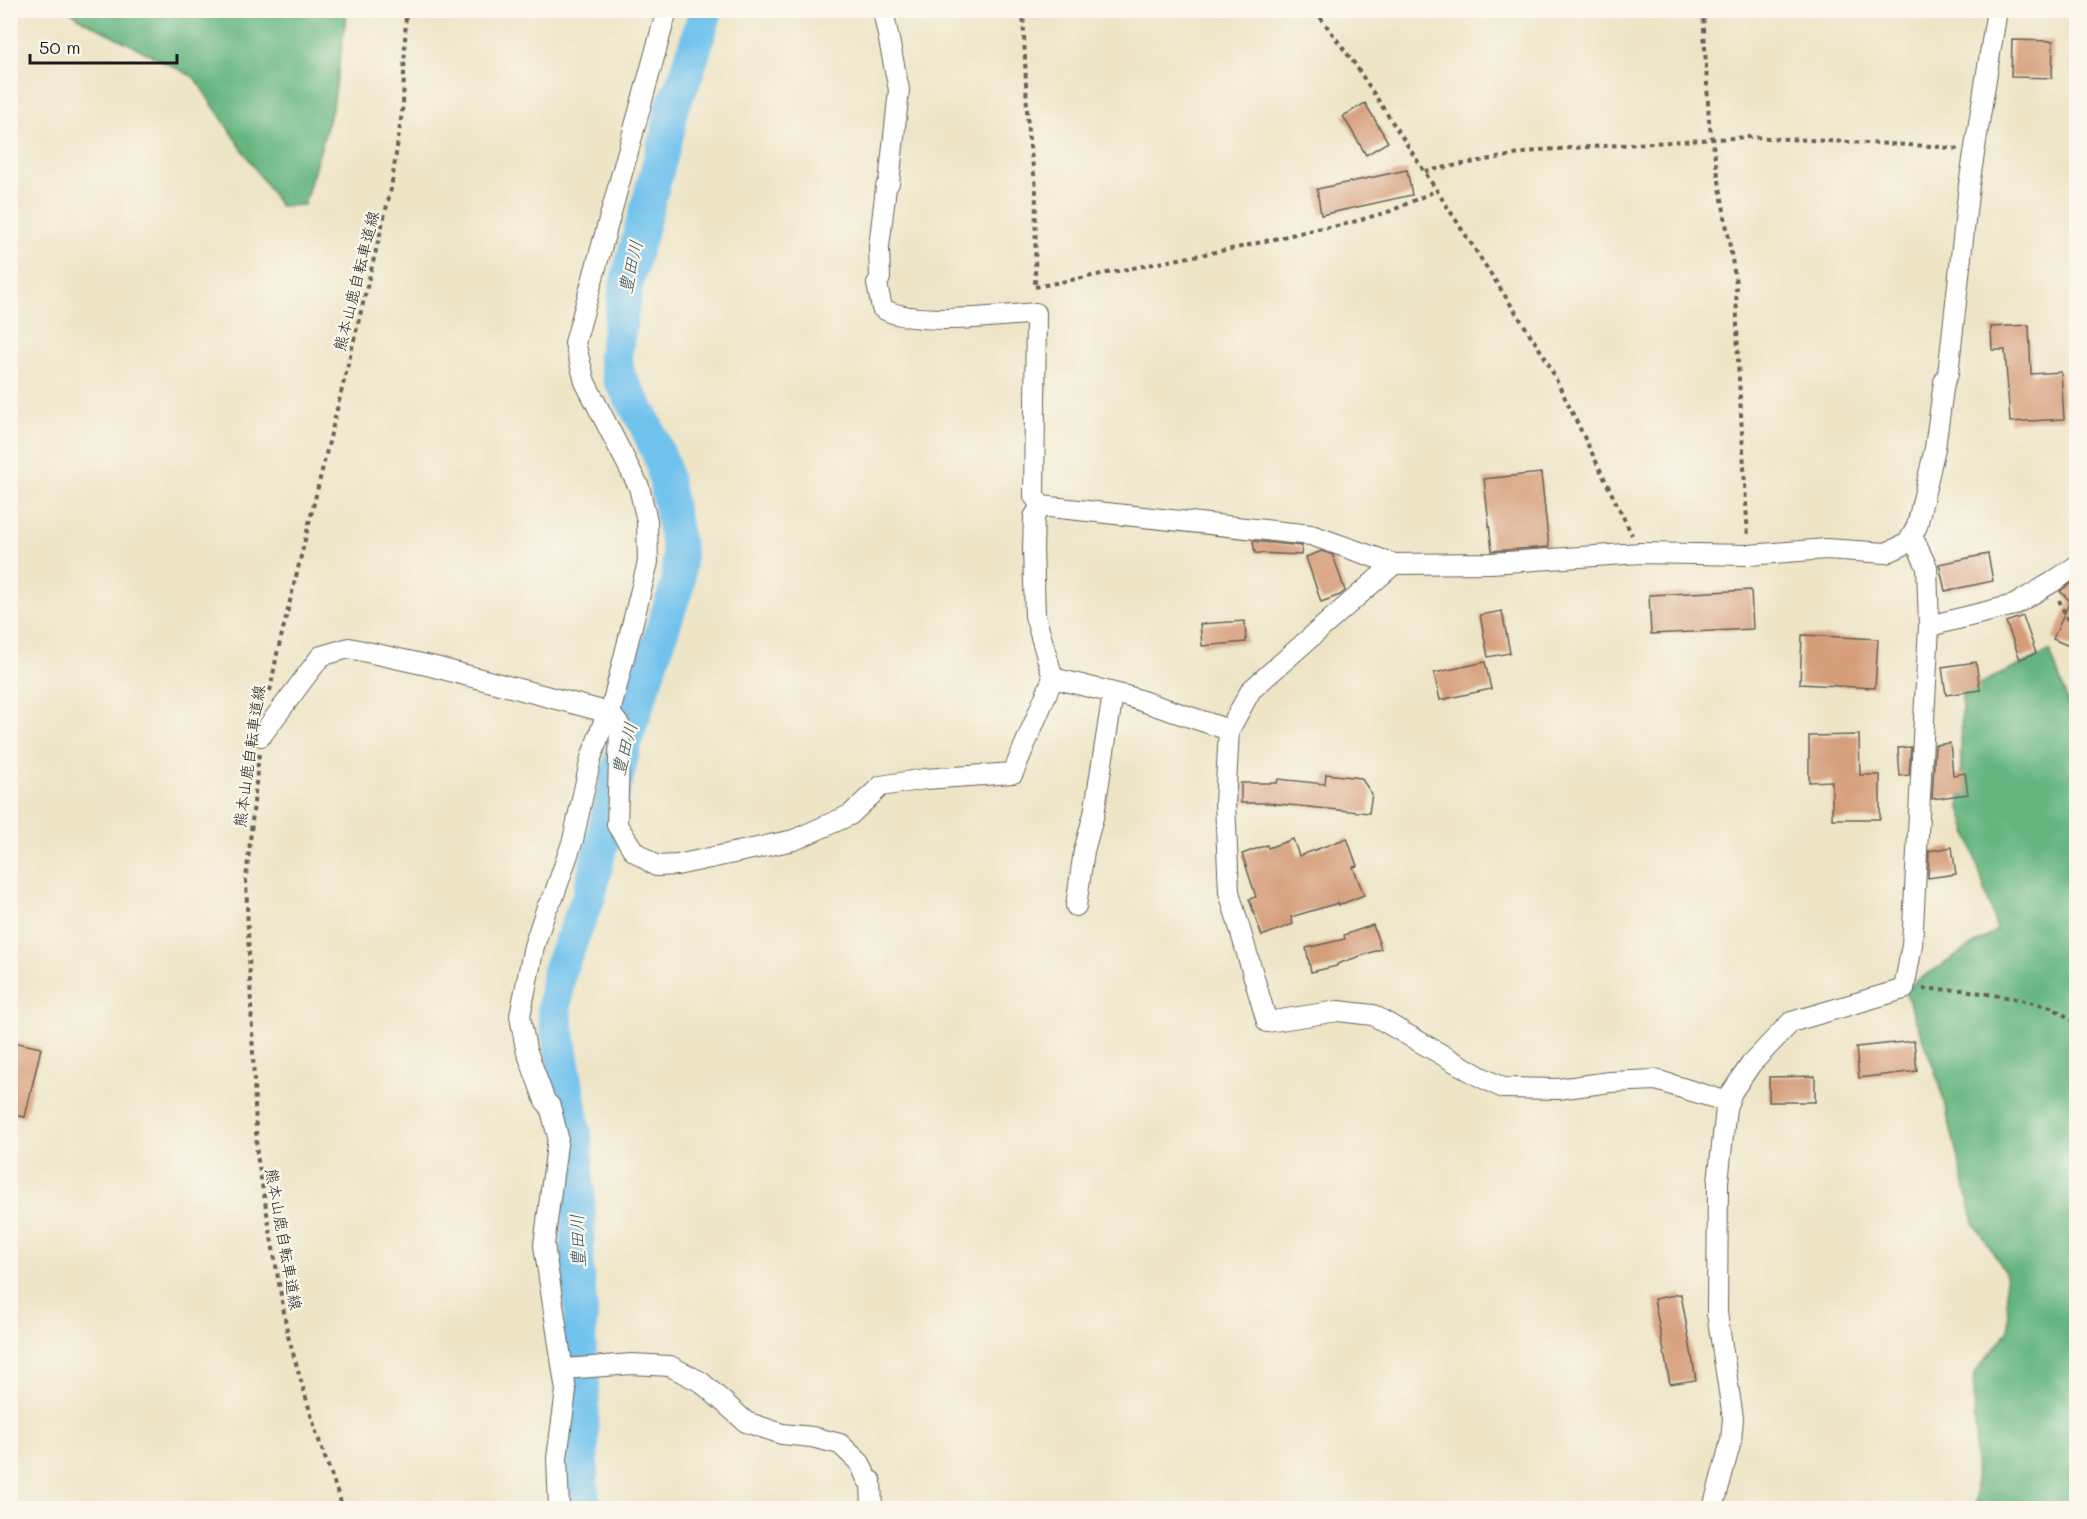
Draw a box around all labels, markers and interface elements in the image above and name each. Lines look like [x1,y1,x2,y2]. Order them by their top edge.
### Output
scale bar [30,27,177,65]
text: 50 m [39,35,81,59]
street label: 熊本山鹿自転車道線 [328,208,383,353]
water label: 豊田川 [612,238,648,296]
street label: 熊本山鹿自転車道線 [228,683,269,829]
water label: 豊田川 [605,720,643,778]
street label: 熊本山鹿自転車道線 [262,1166,307,1312]
water label: 豊田川 [564,1214,590,1268]

